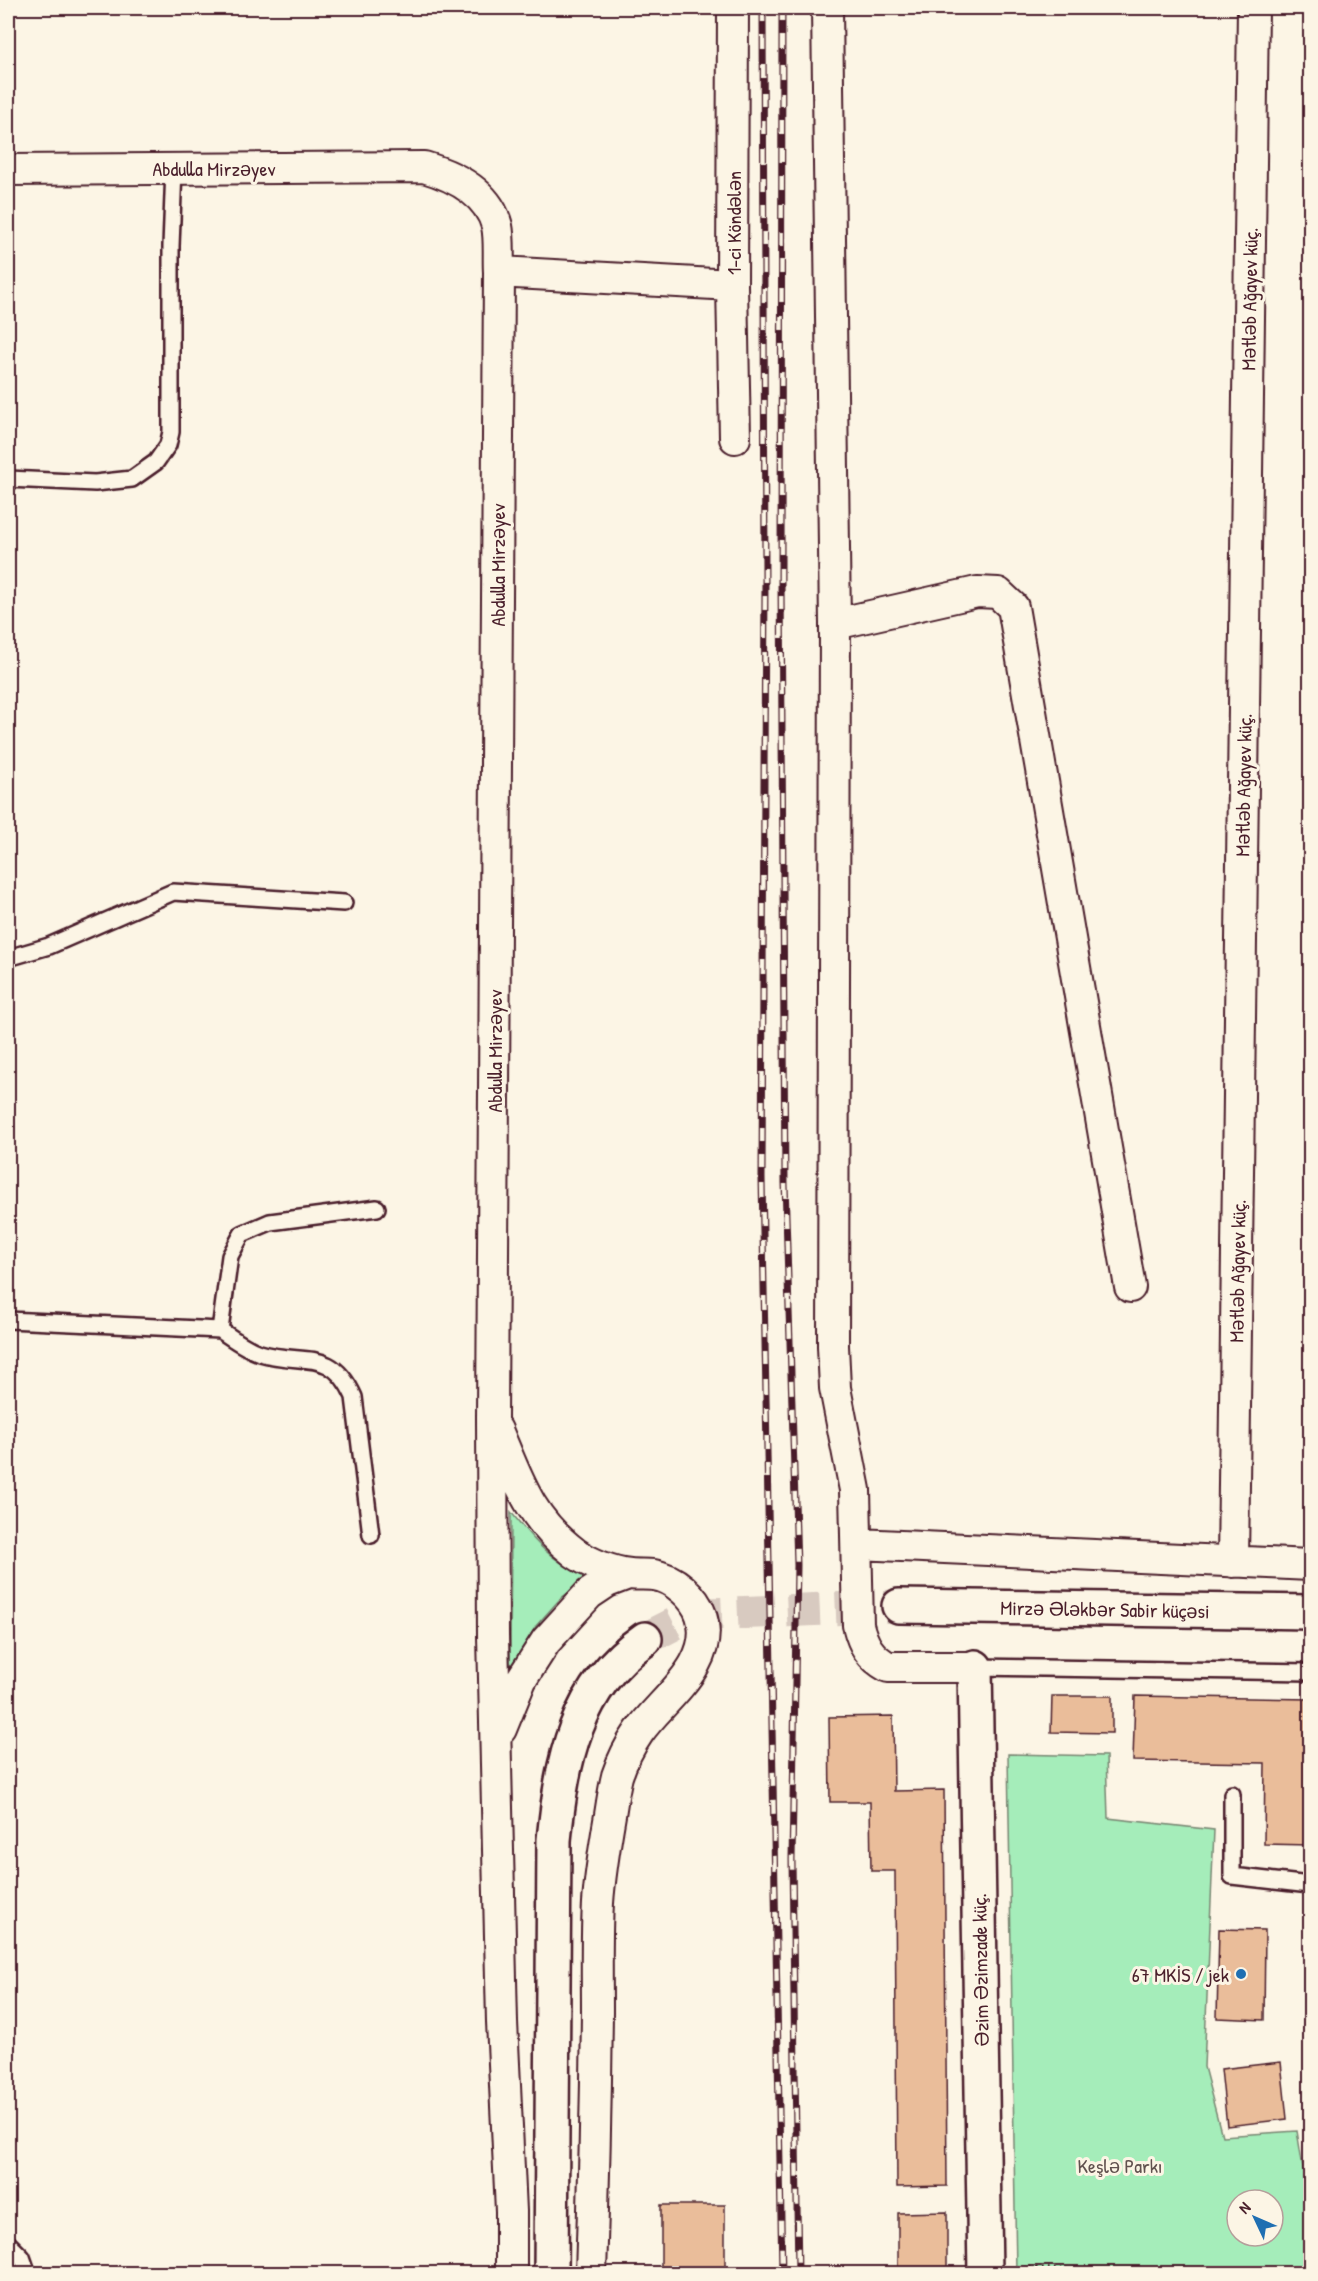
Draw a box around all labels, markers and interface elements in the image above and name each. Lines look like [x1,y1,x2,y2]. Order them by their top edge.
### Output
street label: Abdulla Mirzəyev [152,155,276,182]
street label: 1-ci Köndələn [720,171,747,275]
street label: Mətləb Ağayev küç. [1234,227,1264,371]
street label: Abdulla Mirzəyev [484,503,511,627]
street label: Mətləb Ağayev küç. [1228,713,1258,857]
street label: Abdulla Mirzəyev [481,989,508,1113]
street label: Mətləb Ağayev küç. [1222,1199,1252,1343]
street label: Mirzə Ələkbər Sabir küçəsi [1000,1594,1210,1624]
street label: Əzim Əzimzade küç. [965,1893,995,2047]
place label: 67 MKİS / jek [1132,1961,1229,1988]
marker: 67 MKİS / jek [1234,1967,1248,1981]
park label: Keşlə Parkı [1077,2152,1163,2179]
north arrow [1225,2188,1285,2248]
text: N [1233,2197,1255,2218]

